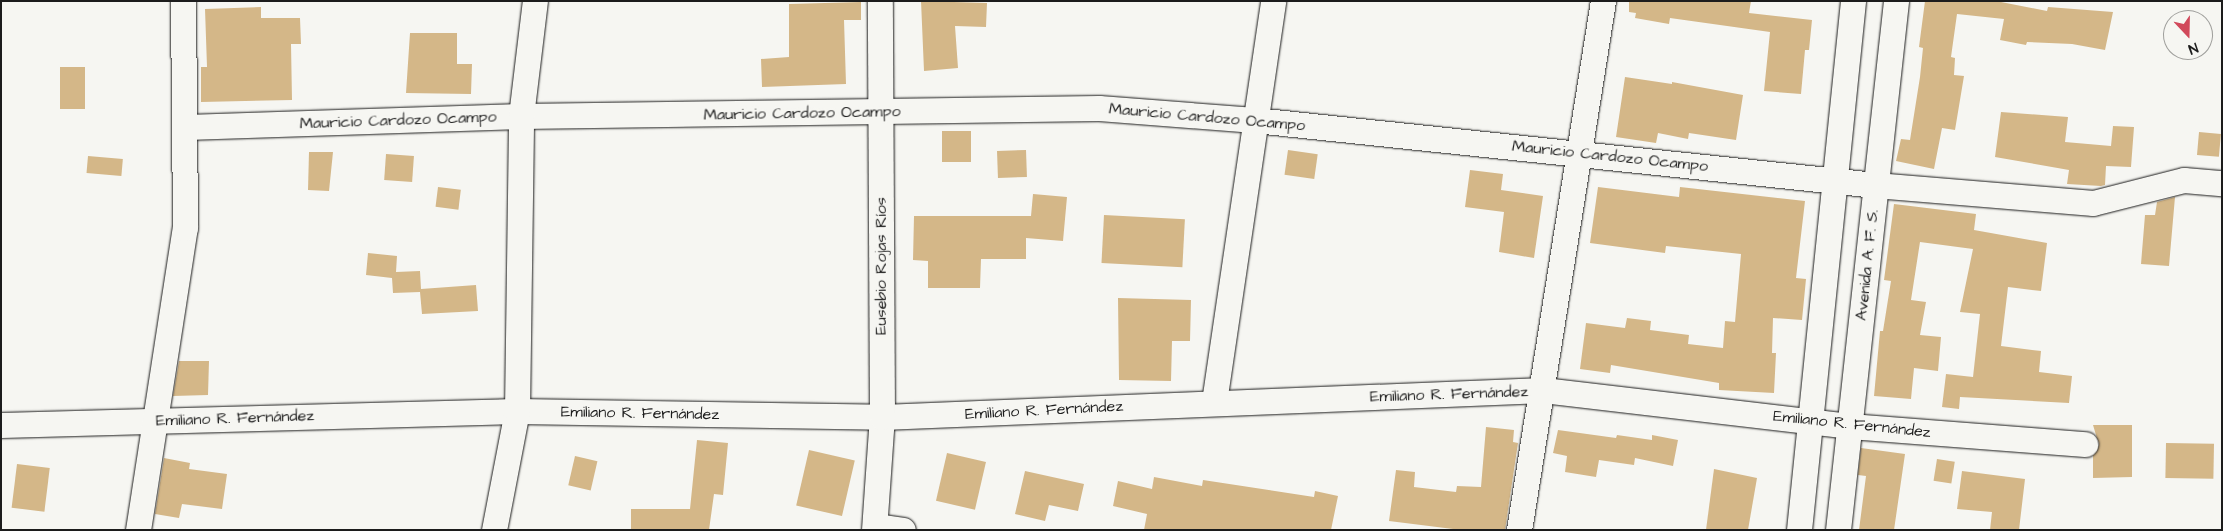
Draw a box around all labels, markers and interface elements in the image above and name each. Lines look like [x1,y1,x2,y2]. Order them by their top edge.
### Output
north arrow [2163,10,2213,60]
text: N [2185,37,2201,59]
street label: Mauricio Cardozo Ocampo [1108,99,1306,135]
street label: Mauricio Cardozo Ocampo [703,102,901,124]
street label: Mauricio Cardozo Ocampo [299,107,497,133]
street label: Mauricio Cardozo Ocampo [1511,136,1709,176]
street label: Eusebio Rojas Ríos [871,197,891,335]
street label: Avenida A. F. S. [1852,209,1882,321]
street label: Emiliano R. Fernández [1370,382,1528,406]
street label: Emiliano R. Fernández [964,396,1124,424]
street label: Emiliano R. Fernández [561,402,719,424]
street label: Emiliano R. Fernández [156,406,314,430]
street label: Emiliano R. Fernández [1772,406,1932,442]

